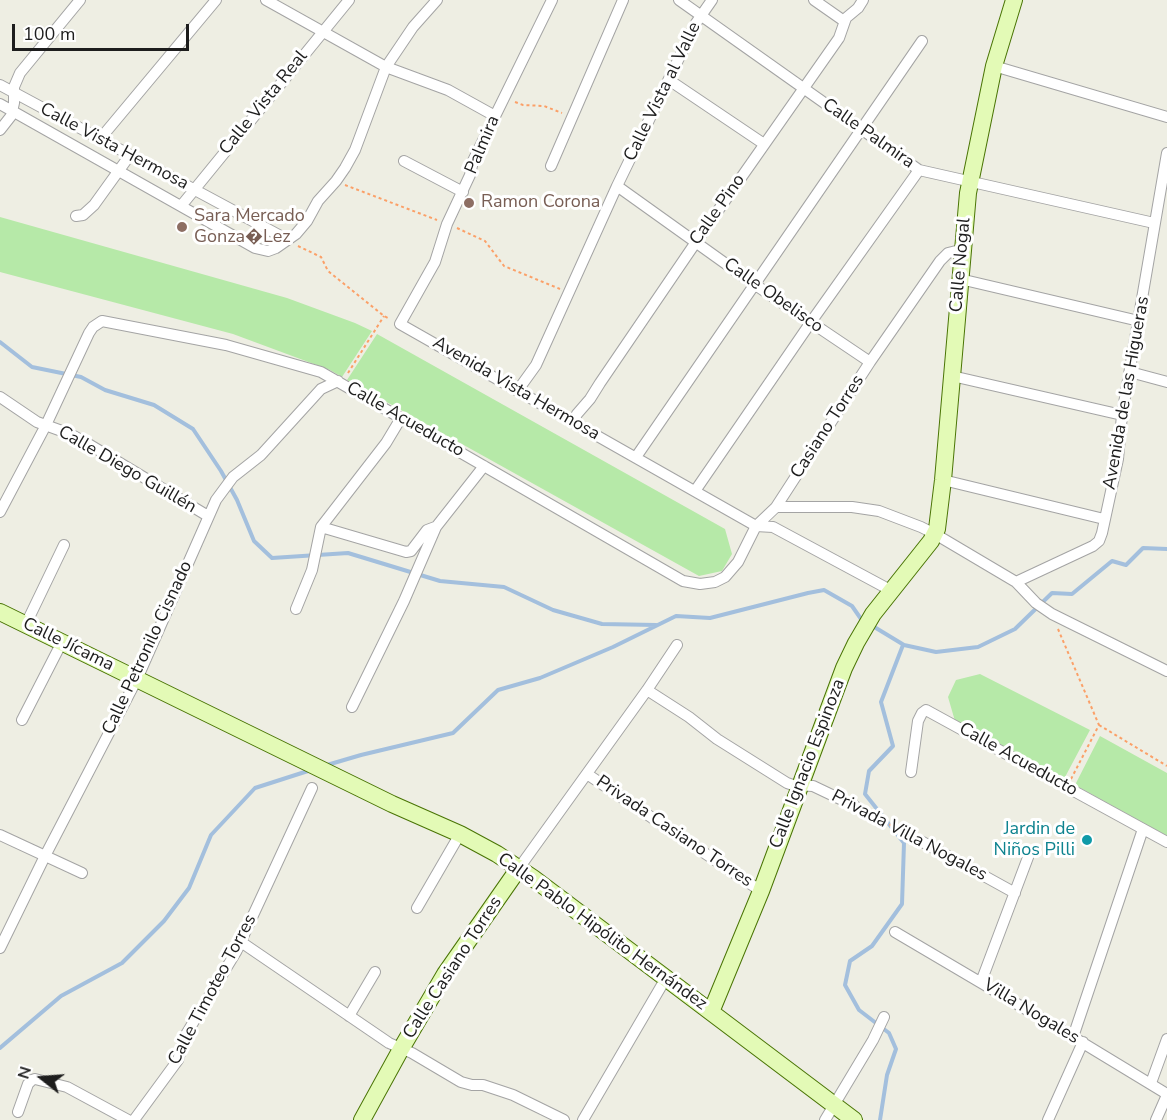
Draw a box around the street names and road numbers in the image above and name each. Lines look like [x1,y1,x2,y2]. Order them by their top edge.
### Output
street label: Calle Vista al Valle [620,19,706,165]
street label: Calle Vista Real [215,46,313,160]
street label: Calle Palmira [818,94,918,174]
street label: Calle Vista Hermosa [36,99,192,195]
street label: Palmira [461,113,505,177]
street label: Calle Pino [686,170,750,250]
street label: Calle Nogal [946,217,976,313]
street label: Calle Obelisco [719,254,827,338]
street label: Avenida de las Higueras [1099,295,1155,491]
street label: Avenida Vista Hermosa [429,332,603,446]
street label: Casiano Torres [787,371,869,483]
street label: Calle Acueducto [342,378,468,462]
street label: Calle Diego Guillén [54,422,200,518]
street label: Calle Petronilo Cisnado [98,558,198,738]
street label: Calle Jícama [19,614,117,676]
street label: Calle Ignacio Espinoza [766,676,850,852]
street label: Calle Acueducto [955,718,1081,802]
street label: Privada Casiano Torres [592,772,756,892]
street label: Privada Villa Nogales [827,786,991,886]
street label: Calle Pablo Hipólito Hernández [493,849,711,1015]
street label: Calle Casiano Torres [399,893,507,1043]
street label: Calle Timoteo Torres [164,911,262,1069]
street label: Villa Nogales [979,975,1083,1049]

